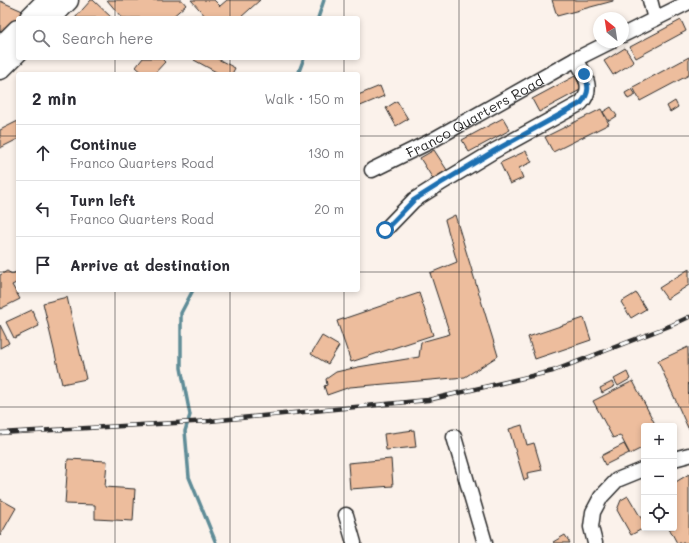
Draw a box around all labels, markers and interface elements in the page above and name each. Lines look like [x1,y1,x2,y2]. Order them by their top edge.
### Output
north arrow [593,12,629,48]
search box [16,16,360,60]
icon: search [30,27,52,49]
text: Search here [62,28,153,48]
route end [575,65,593,83]
street label: Franco Quarters Road [402,70,547,162]
text: 2 min [32,87,77,109]
text: Walk · 150 m [264,90,344,107]
text: Continue [70,134,137,154]
icon: ahead [32,142,54,164]
text: 130 m [308,144,344,161]
text: Franco Quarters Road [70,154,214,171]
text: Turn left [70,190,135,210]
icon: left [32,198,54,220]
text: 20 m [314,200,344,217]
text: Franco Quarters Road [70,210,214,227]
route start [376,221,394,239]
icon: arrive [32,254,54,276]
text: Arrive at destination [70,255,230,275]
map controls [641,423,677,531]
button: + [641,423,677,459]
button: − [641,459,677,495]
button: locate [641,495,677,531]

